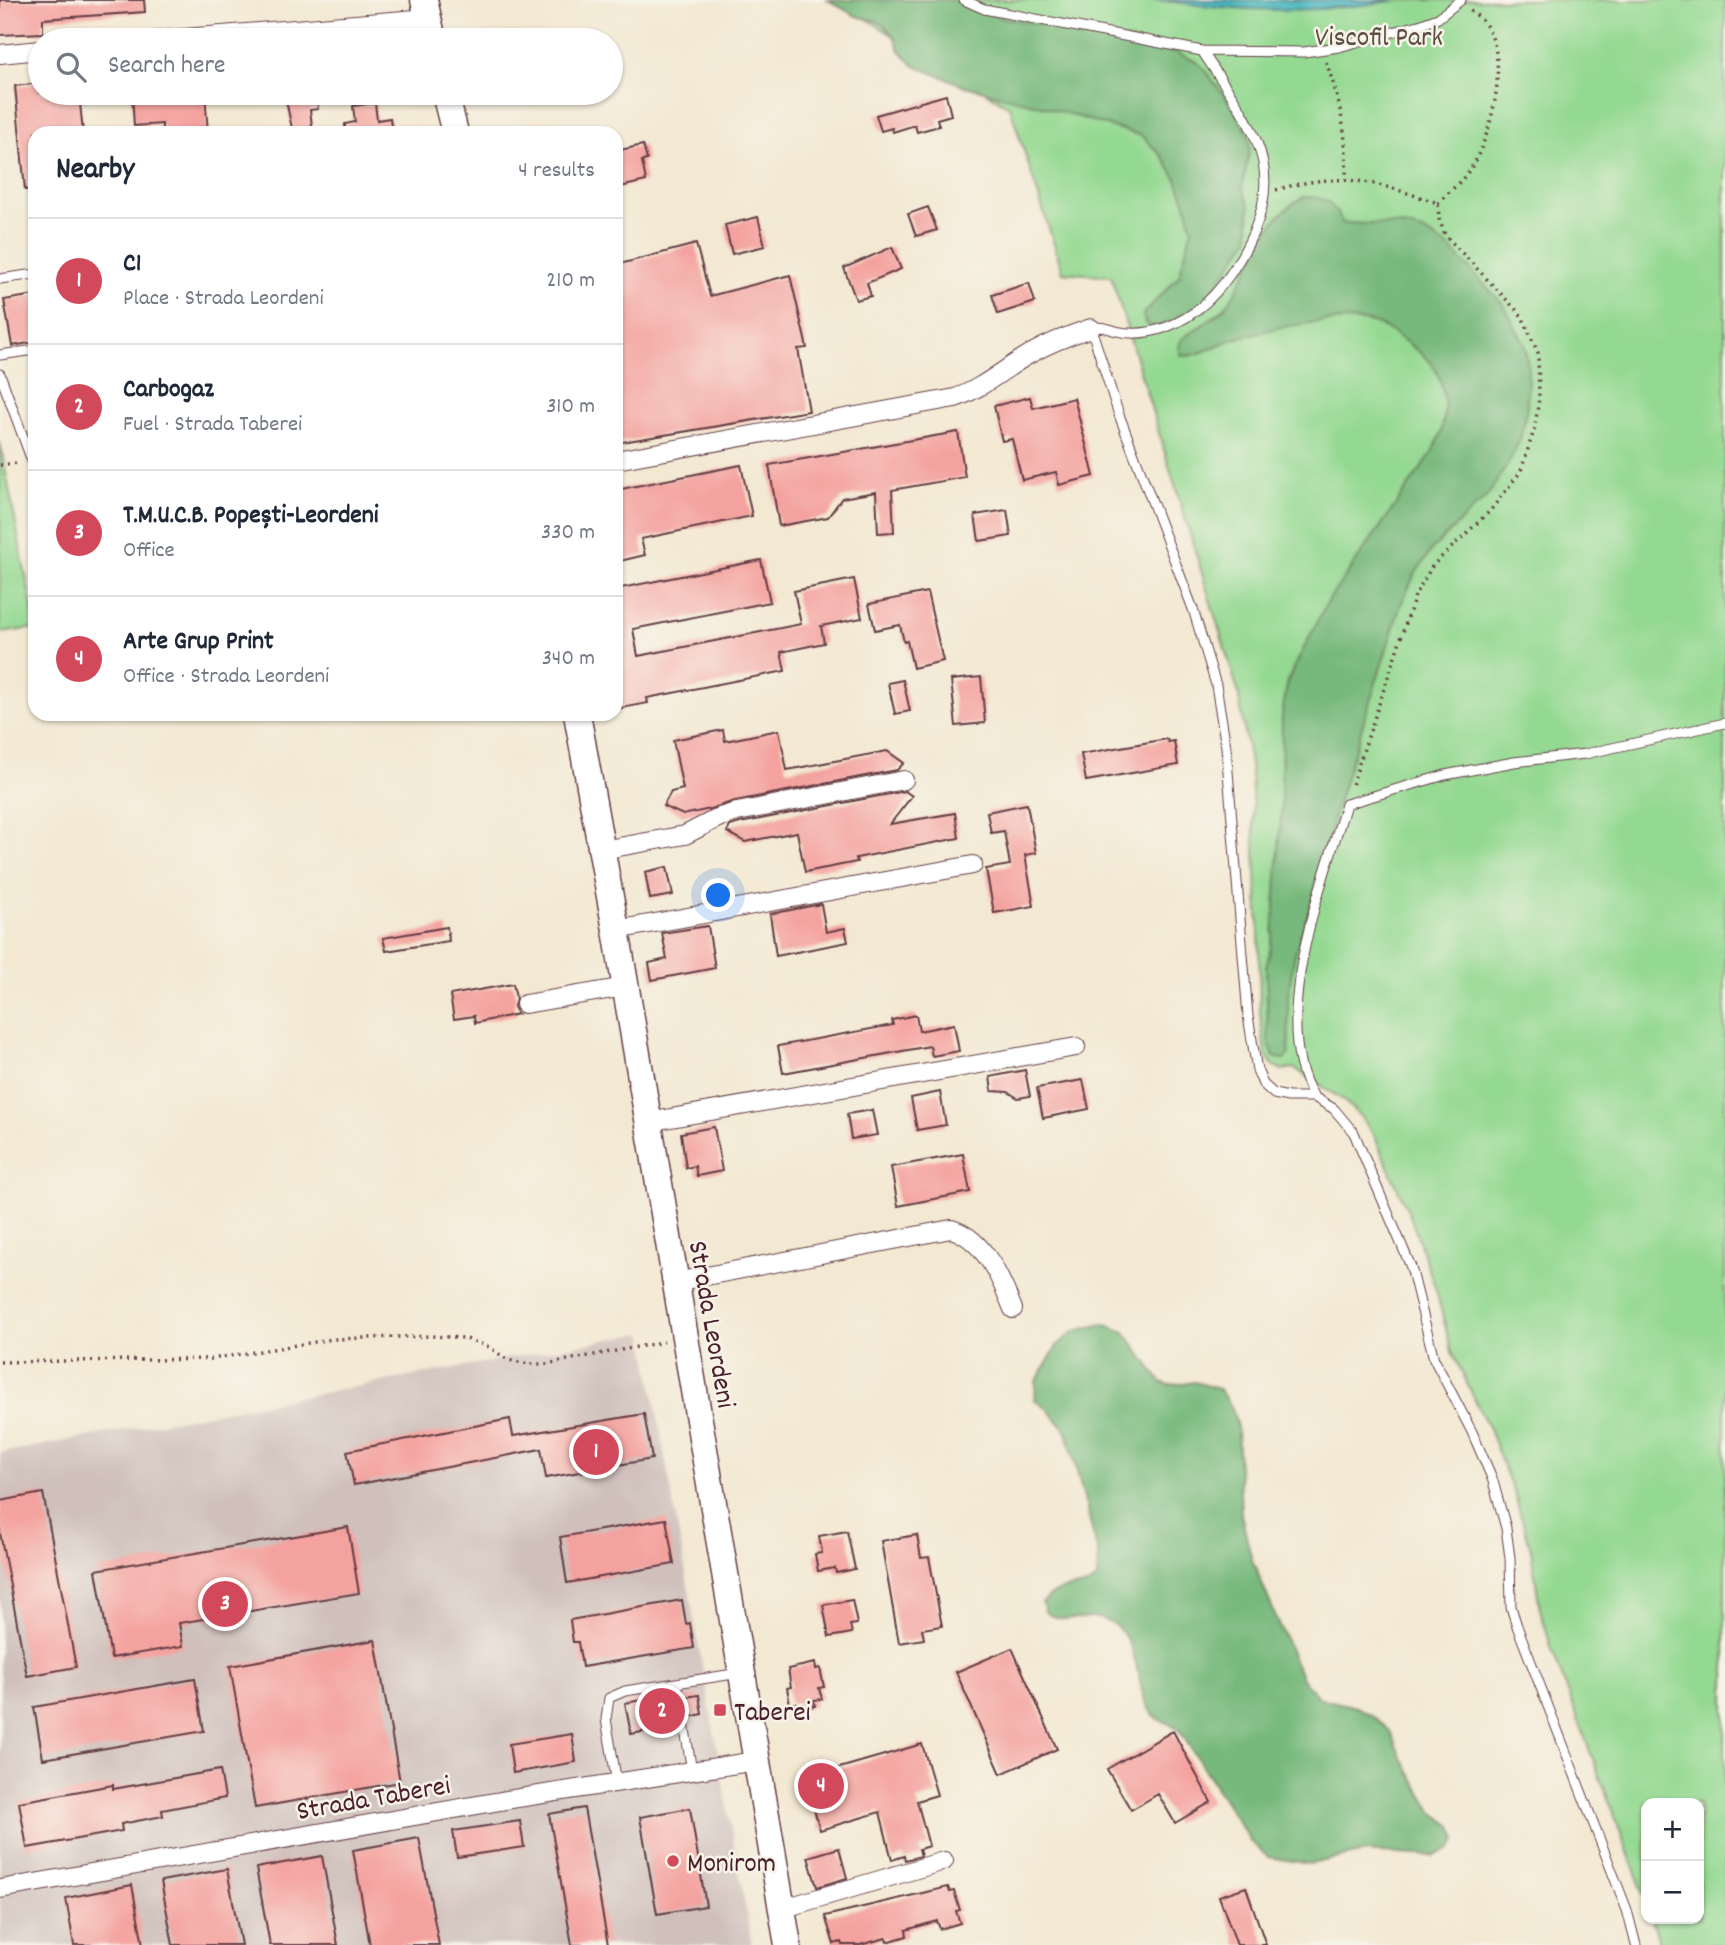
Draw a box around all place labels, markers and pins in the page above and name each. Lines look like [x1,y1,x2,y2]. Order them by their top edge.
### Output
pin: 1 [573,1426,619,1478]
pin: 3 [202,1578,248,1630]
pin: 2 [639,1685,685,1737]
place label: Taberei [734,1695,811,1735]
marker: Taberei [712,1702,728,1718]
pin: 4 [798,1760,844,1812]
place label: Monirom [687,1846,776,1886]
marker: Monirom [665,1853,681,1869]

